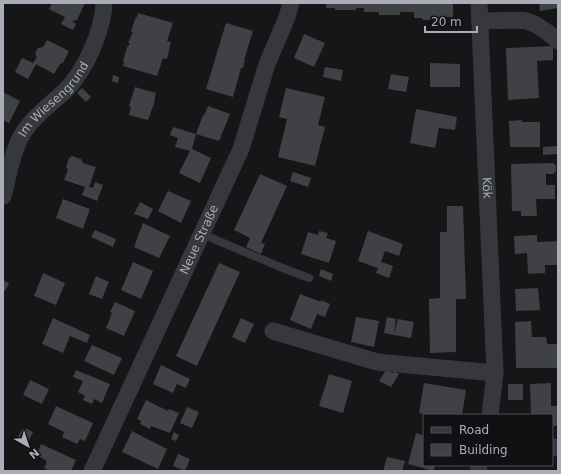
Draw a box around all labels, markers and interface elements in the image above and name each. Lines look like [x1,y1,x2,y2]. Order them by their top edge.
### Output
scale bar [425,8,477,34]
text: 20 m [431,15,462,29]
street label: Im Wiesengrund [15,59,91,139]
street label: Kök [480,177,494,199]
street label: Neue Straße [177,203,221,276]
legend [423,414,553,466]
text: Road [459,423,489,437]
north arrow [8,426,48,466]
text: Building [459,443,508,457]
text: N [26,445,42,461]

